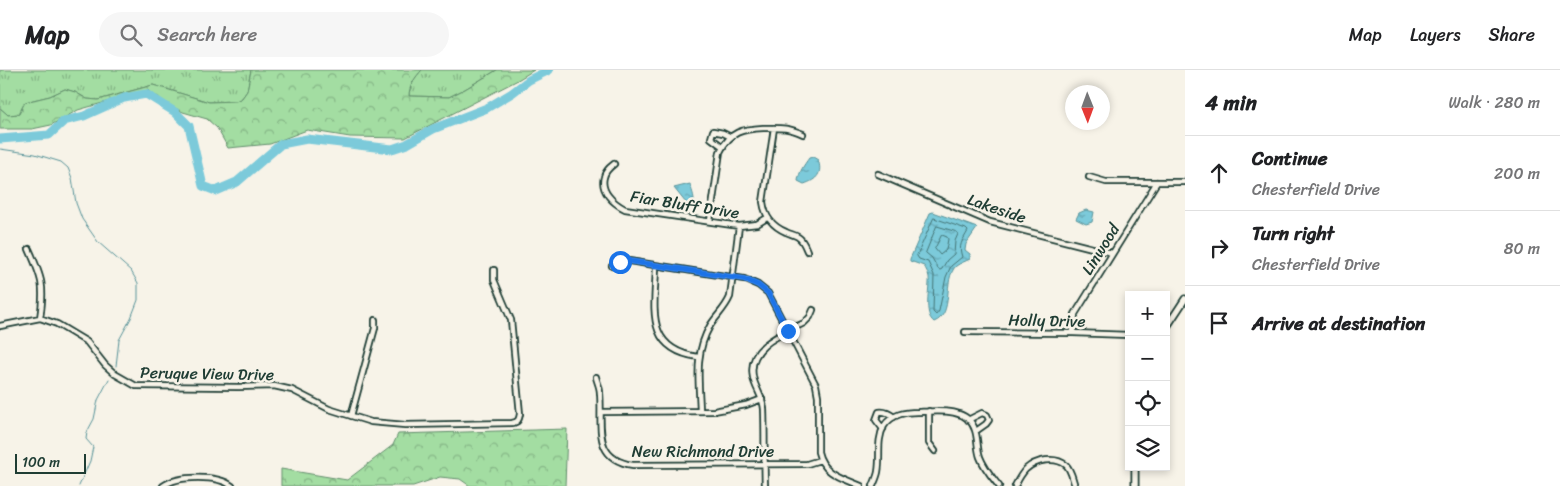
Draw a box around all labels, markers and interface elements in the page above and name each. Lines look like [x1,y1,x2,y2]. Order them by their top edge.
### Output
search box [99,12,449,57]
text: Map [25,14,69,56]
text: Search here [157,18,257,51]
text: Map [1349,19,1382,51]
text: Layers [1410,19,1461,51]
text: Share [1489,19,1535,51]
icon: search [117,21,145,49]
text: 4 min [1205,84,1257,122]
north arrow [1065,85,1110,130]
text: Walk · 280 m [1449,88,1540,117]
text: Continue [1252,142,1328,175]
icon: ahead [1205,159,1233,187]
text: 200 m [1494,159,1540,188]
text: Chesterfield Drive [1252,175,1380,204]
street label: Fiar Bluff Drive [628,182,741,227]
street label: Lakeside [963,185,1030,232]
street label: Linwood [1073,217,1128,281]
text: Turn right [1252,217,1334,250]
icon: right [1205,234,1233,262]
text: 80 m [1504,234,1540,263]
text: Chesterfield Drive [1252,250,1380,279]
route start [609,251,632,274]
map controls [1125,291,1170,471]
button: + [1125,291,1170,336]
street label: Holly Drive [1008,305,1086,336]
text: Arrive at destination [1252,307,1425,340]
icon: arrive [1205,309,1233,337]
route end [777,320,800,343]
button: − [1125,336,1170,381]
street label: Peruque View Drive [140,358,274,389]
button: locate [1125,381,1170,426]
button: layers [1125,426,1170,471]
street label: New Richmond Drive [632,437,774,466]
text: 100 m [22,450,60,475]
scale bar [15,451,86,474]

